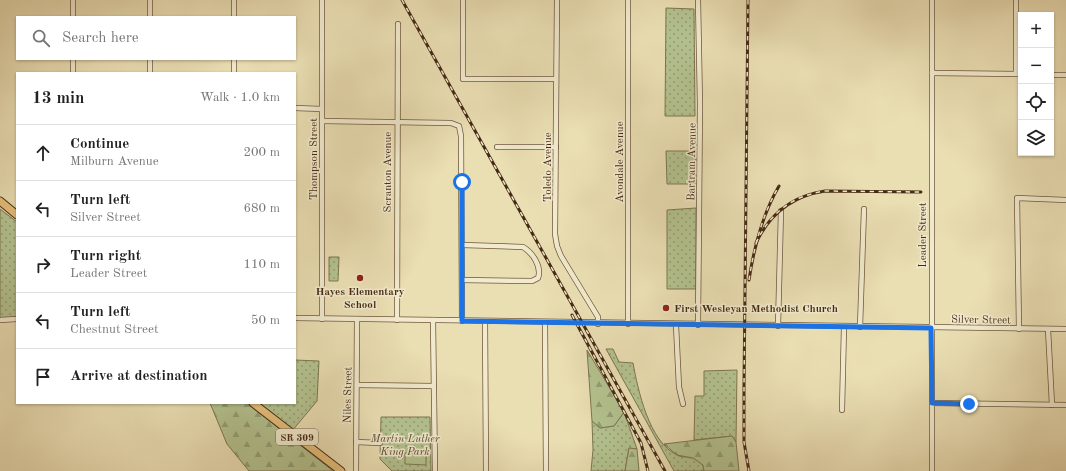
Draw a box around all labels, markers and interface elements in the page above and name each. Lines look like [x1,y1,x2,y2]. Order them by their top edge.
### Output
map controls [1018,12,1054,156]
button: + [1018,12,1054,48]
search box [16,16,296,60]
icon: search [30,27,52,49]
text: Search here [62,31,139,46]
button: − [1018,48,1054,84]
button: locate [1018,84,1054,120]
text: 13 min [32,90,85,107]
text: Walk · 1.0 km [200,91,280,104]
street label: Thompson Street [309,118,320,200]
button: layers [1018,120,1054,156]
street label: Avondale Avenue [615,121,626,203]
street label: Bartram Avenue [686,123,699,201]
street label: Scranton Avenue [383,132,394,212]
street label: Toledo Avenue [543,132,554,202]
text: Continue [70,137,129,152]
icon: ahead [32,142,54,164]
text: 200 m [243,146,280,159]
text: Milburn Avenue [70,155,159,168]
route start [453,173,471,191]
text: Turn left [70,193,130,208]
icon: left [32,198,54,220]
text: 680 m [243,202,280,215]
street label: Leader Street [918,202,929,268]
text: Silver Street [70,211,141,224]
text: Turn right [70,249,141,264]
icon: right [32,254,54,276]
text: 110 m [243,258,280,271]
text: Leader Street [70,267,147,280]
marker: Hayes Elementary School [355,273,365,283]
place label: Hayes Elementary School [316,287,405,311]
marker: First Wesleyan Methodist Church [661,303,671,313]
place label: First Wesleyan Methodist Church [674,304,838,315]
text: Turn left [70,305,130,320]
icon: left [32,310,54,332]
text: 50 m [251,314,280,327]
street label: Silver Street [951,314,1011,327]
text: Chestnut Street [70,323,159,336]
icon: arrive [32,366,54,388]
street label: Niles Street [343,367,354,423]
text: Arrive at destination [70,369,208,384]
route end [960,395,978,413]
road number: SR 309 [276,429,318,445]
park label: Martin Luther King Park [369,434,440,458]

